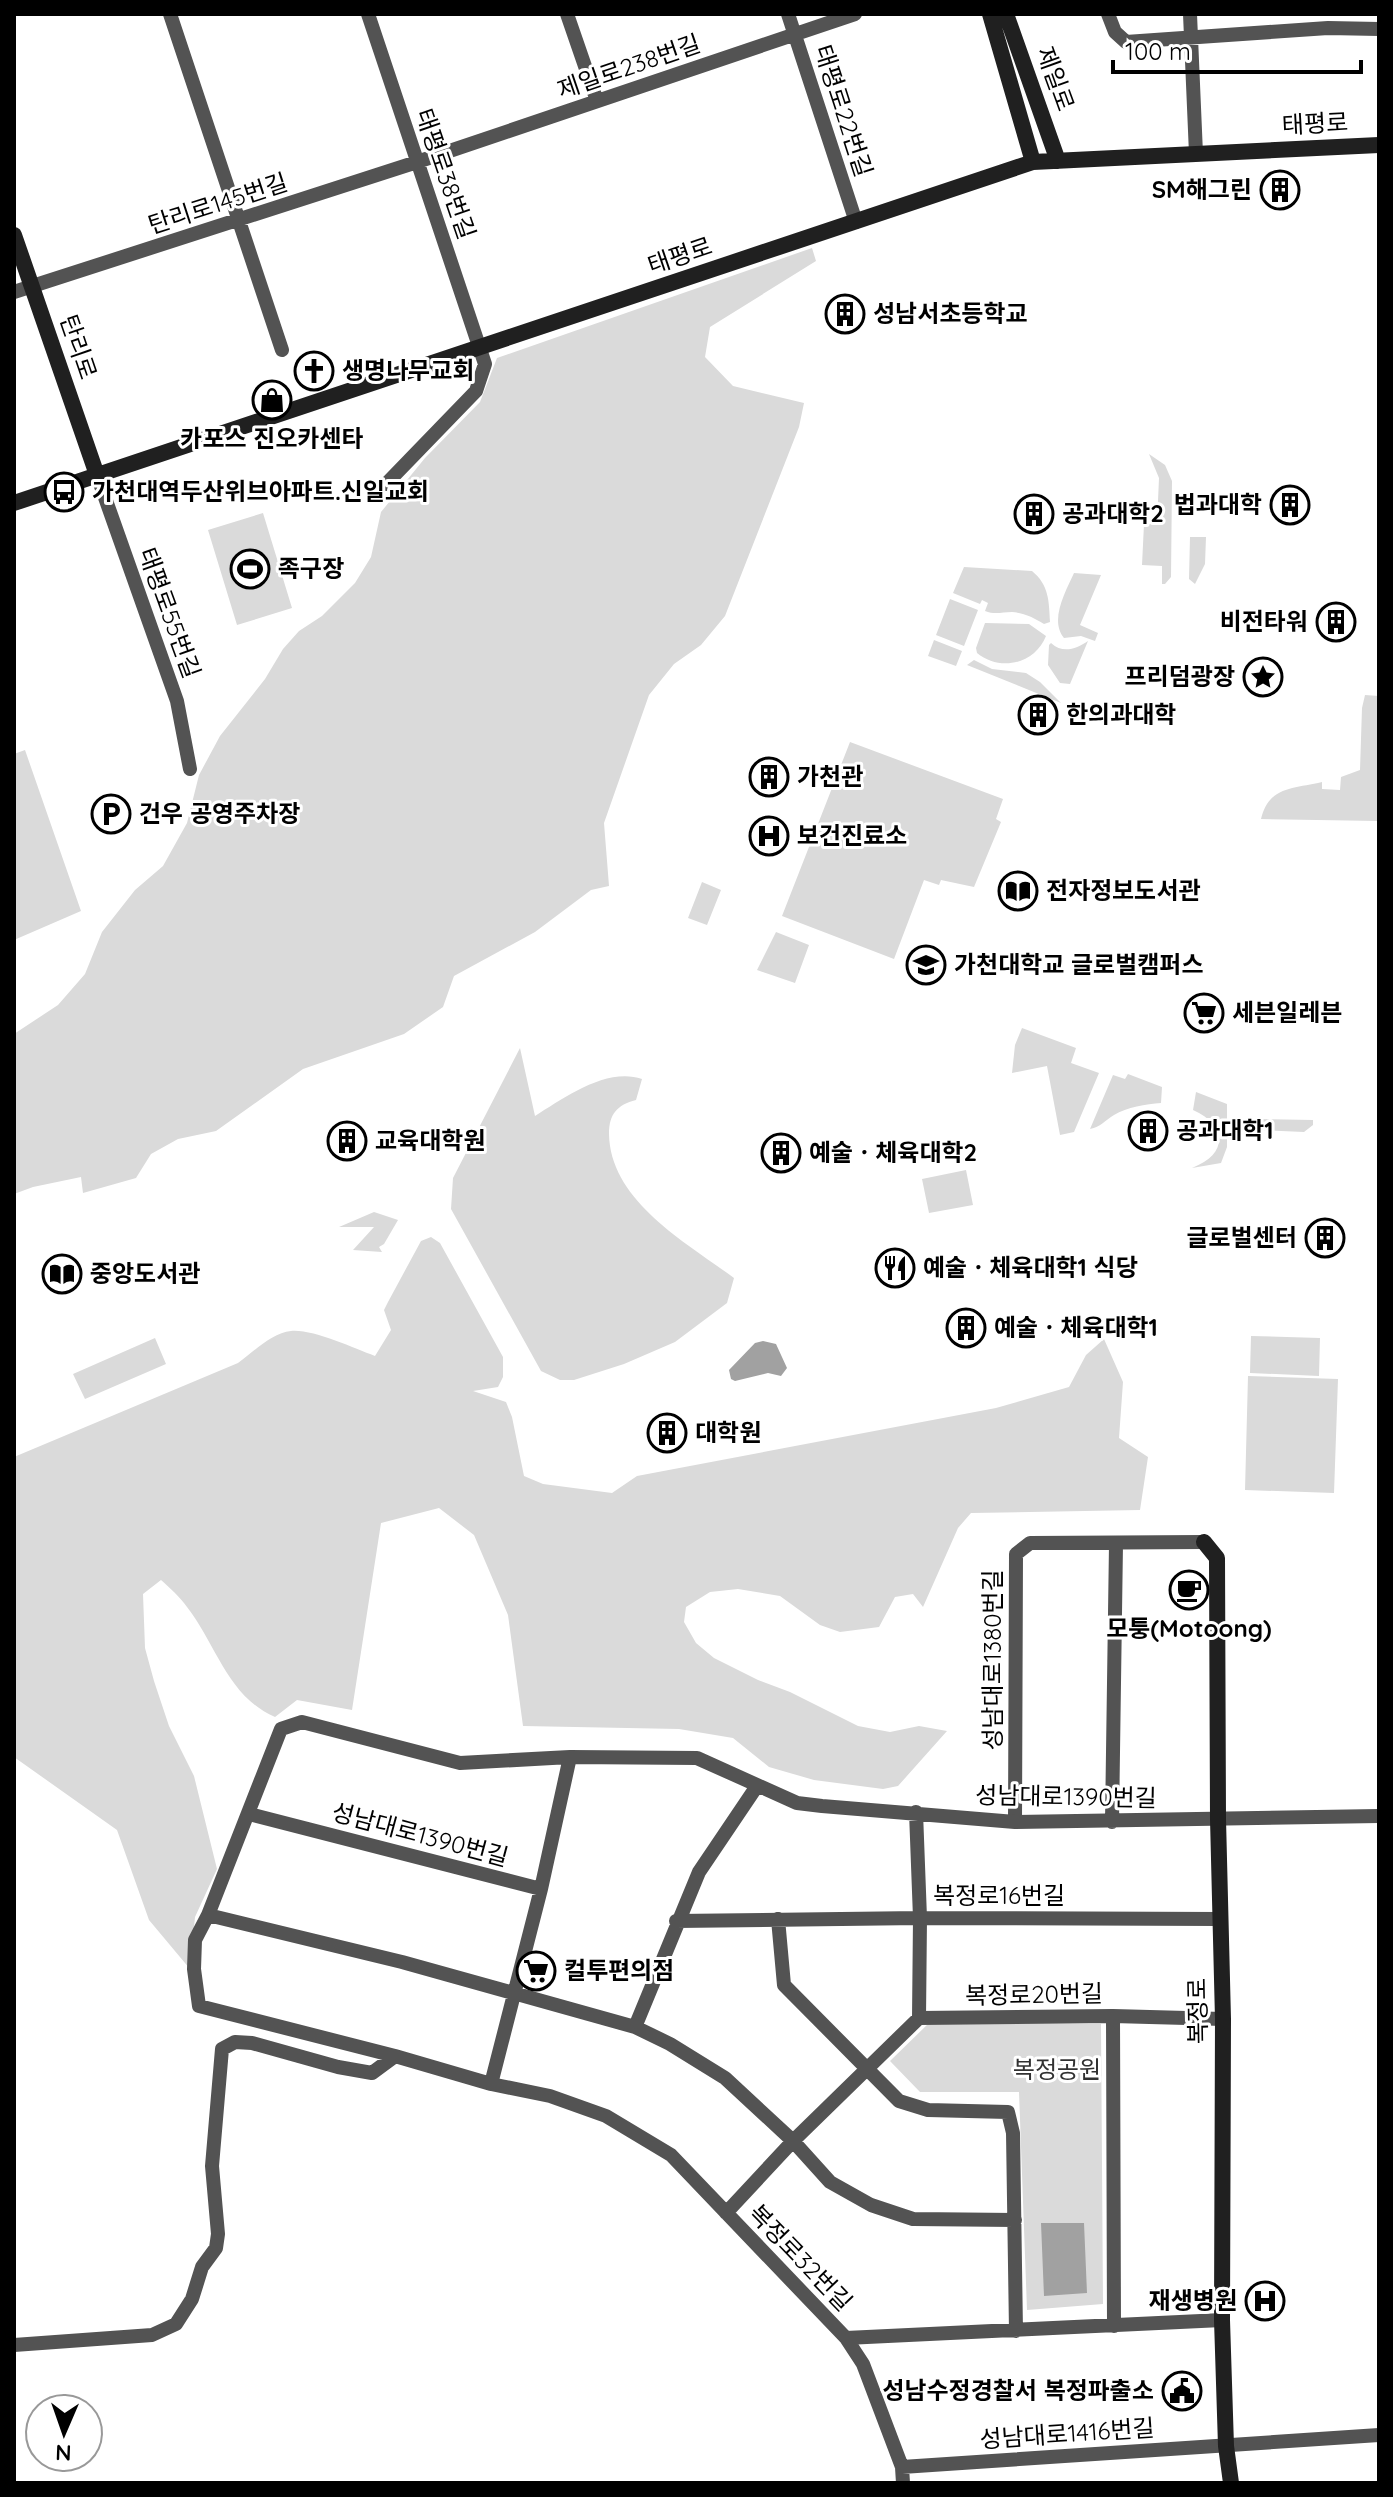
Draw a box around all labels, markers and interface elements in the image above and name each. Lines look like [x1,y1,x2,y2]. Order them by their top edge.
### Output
scale bar [1113,24,1361,74]
street label: 제일로238번길 [553,28,704,105]
text: 100 m [1125,36,1191,66]
street label: 태평로22번길 [809,41,879,180]
street label: 제일로 [1031,42,1081,115]
street label: 태평로38번길 [410,105,482,243]
street label: 태평로 [1281,106,1349,140]
street label: 탄리로145번길 [144,166,291,240]
building icon: SM해그린 [1259,169,1301,211]
place label: SM해그린 [1152,174,1252,204]
street label: 태평로 [643,230,716,280]
building icon: 성남서초등학교 [824,293,866,335]
place label: 성남서초등학교 [873,298,1028,328]
street label: 탄리로 [54,310,104,383]
church icon: 생명나무교회 [293,350,335,392]
place label: 생명나무교회 [342,355,474,385]
shop icon: 카포스 진오카센타 [251,379,293,421]
place label: 카포스 진오카센타 [180,423,364,453]
bus stop icon: 가천대역두산위브아파트.신일교회 [43,471,85,513]
place label: 가천대역두산위브아파트.신일교회 [92,476,429,506]
building icon: 법과대학 [1269,484,1311,526]
place label: 법과대학 [1174,489,1262,519]
building icon: 공과대학2 [1013,493,1055,535]
place label: 공과대학2 [1062,498,1164,528]
street label: 태평로55번길 [132,543,207,682]
sports icon: 족구장 [229,548,271,590]
place label: 족구장 [278,553,344,583]
building icon: 비전타워 [1315,601,1357,643]
place label: 비전타워 [1220,606,1308,636]
place icon: 프리덤광장 [1242,656,1284,698]
place label: 프리덤광장 [1125,661,1235,691]
building icon: 한의과대학 [1017,694,1059,736]
place label: 한의과대학 [1066,699,1176,729]
building icon: 가천관 [748,756,790,798]
place label: 가천관 [797,761,863,791]
parking icon: 건우 공영주차장 [90,793,132,835]
place label: 건우 공영주차장 [139,798,300,828]
hospital icon: 보건진료소 [748,815,790,857]
place label: 보건진료소 [797,820,907,850]
library icon: 전자정보도서관 [997,870,1039,912]
place label: 전자정보도서관 [1046,875,1201,905]
school or university icon: 가천대학교 글로벌캠퍼스 [905,944,947,986]
place label: 가천대학교 글로벌캠퍼스 [954,949,1204,979]
supermarket icon: 세븐일레븐 [1183,992,1225,1034]
place label: 세븐일레븐 [1232,997,1342,1027]
building icon: 공과대학1 [1127,1110,1169,1152]
place label: 공과대학1 [1176,1115,1274,1145]
building icon: 교육대학원 [326,1120,368,1162]
place label: 교육대학원 [375,1125,485,1155]
building icon: 예술ㆍ체육대학2 [760,1132,802,1174]
place label: 예술ㆍ체육대학2 [809,1137,977,1167]
building icon: 글로벌센터 [1304,1217,1346,1259]
place label: 글로벌센터 [1187,1222,1297,1252]
restaurant icon: 예술ㆍ체육대학1 식당 [874,1247,916,1289]
place label: 예술ㆍ체육대학1 식당 [923,1252,1138,1282]
library icon: 중앙도서관 [41,1253,83,1295]
place label: 중앙도서관 [90,1258,200,1288]
building icon: 예술ㆍ체육대학1 [945,1307,987,1349]
place label: 예술ㆍ체육대학1 [994,1312,1158,1342]
building icon: 대학원 [646,1412,688,1454]
place label: 대학원 [695,1417,761,1447]
street label: 성남대로1380번길 [977,1569,1007,1751]
cafe icon: 모퉁(Motoong) [1168,1569,1210,1611]
place label: 모퉁(Motoong) [1106,1613,1272,1643]
street label: 성남대로1390번길 [975,1779,1157,1813]
street label: 성남대로1390번길 [329,1796,512,1872]
street label: 복정로16번길 [933,1880,1065,1910]
supermarket icon: 컬투편의점 [515,1950,557,1992]
place label: 컬투편의점 [564,1955,674,1985]
street label: 복정로20번길 [965,1978,1103,2010]
street label: 복정로 [1181,1978,1213,2044]
park label: 복정공원 [1013,2054,1101,2084]
street label: 복정로32번길 [743,2198,859,2317]
hospital icon: 재생병원 [1244,2280,1286,2322]
place label: 재생병원 [1149,2285,1237,2315]
public building icon: 성남수정경찰서 복정파출소 [1161,2370,1203,2412]
place label: 성남수정경찰서 복정파출소 [882,2375,1154,2405]
north arrow [24,2393,104,2473]
street label: 성남대로1416번길 [978,2412,1155,2454]
text: N [55,2439,72,2467]

